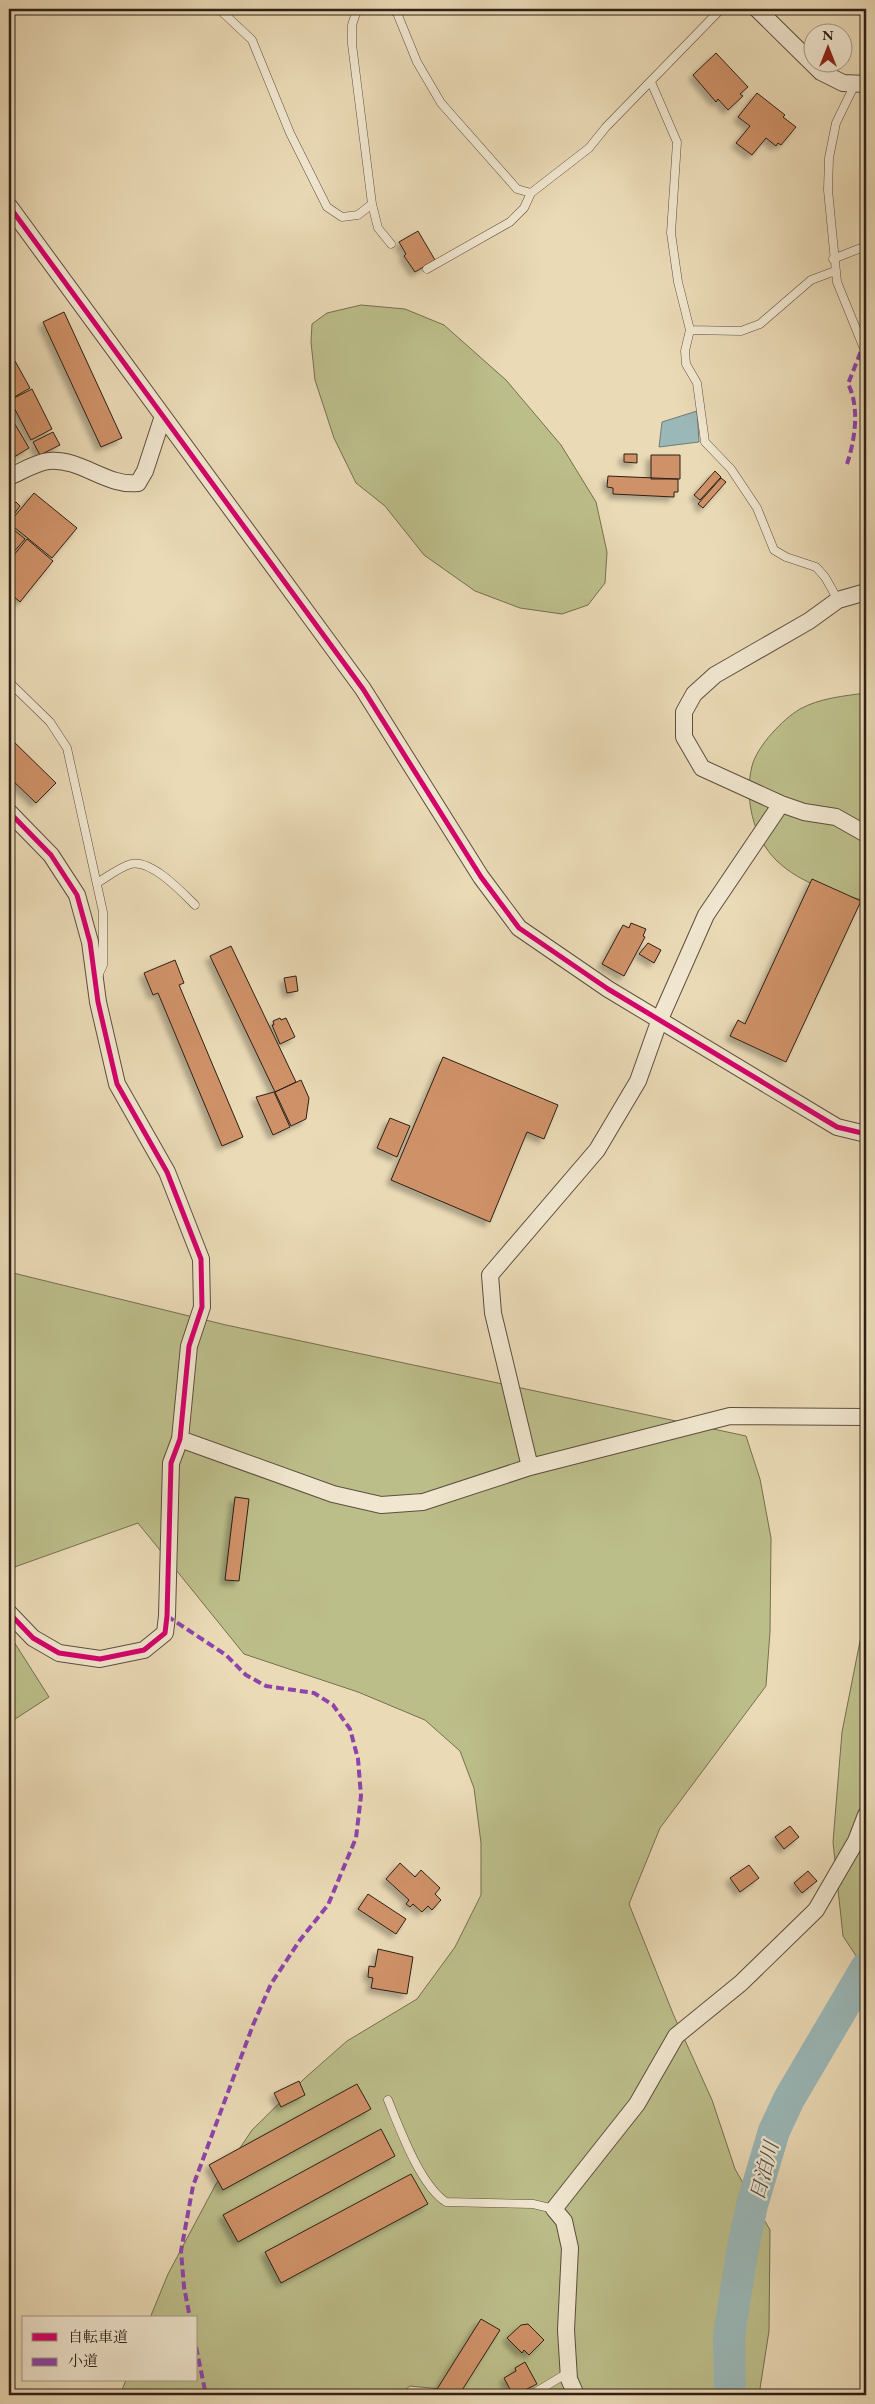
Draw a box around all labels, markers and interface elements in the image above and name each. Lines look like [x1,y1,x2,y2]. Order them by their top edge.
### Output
north arrow [802,22,852,72]
text: N [822,26,834,44]
water label: 日泊川 [744,2137,785,2203]
legend [22,2316,198,2382]
text: 自転車道 [68,2327,128,2346]
text: 小道 [68,2351,98,2370]

